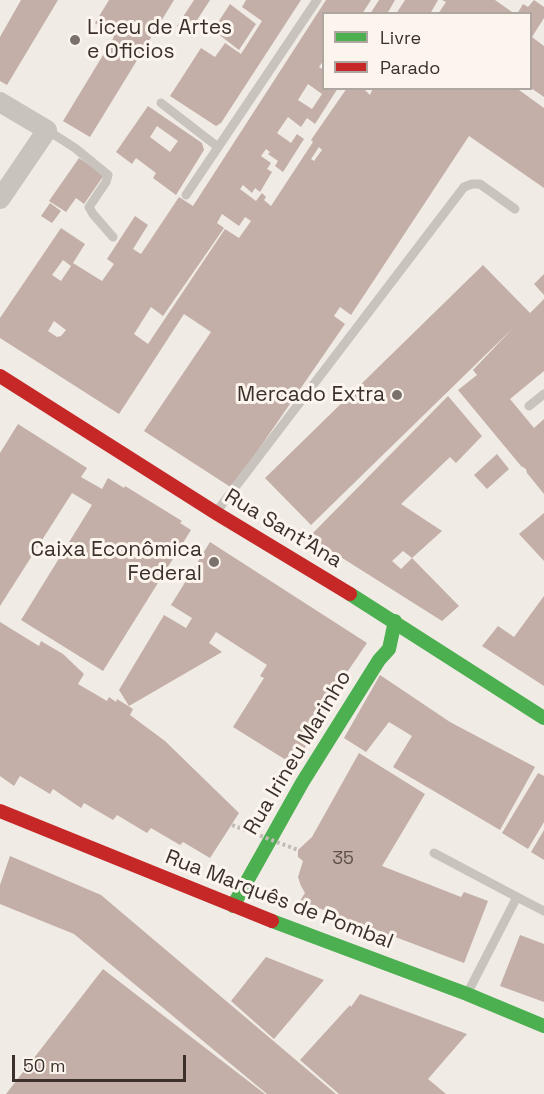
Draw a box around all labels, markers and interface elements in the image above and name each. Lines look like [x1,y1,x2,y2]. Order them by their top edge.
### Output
legend [322,12,532,90]
place label: Liceu de Artes e Oficios [87,15,232,65]
text: Livre [380,26,421,49]
marker: Liceu de Artes e Oficios [68,33,82,47]
text: Parado [380,56,440,79]
place label: Mercado Extra [237,382,385,408]
marker: Mercado Extra [390,388,404,402]
street label: Rua Sant'Ana [220,484,346,574]
place label: Caixa Econômica Federal [31,537,202,587]
marker: Caixa Econômica Federal [207,555,221,569]
street label: Rua Irineu Marinho [239,666,357,840]
street label: Rua Marquês de Pombal [162,845,396,955]
house number: 35 [332,848,354,870]
scale bar [15,1043,189,1081]
text: 50 m [23,1054,65,1077]

